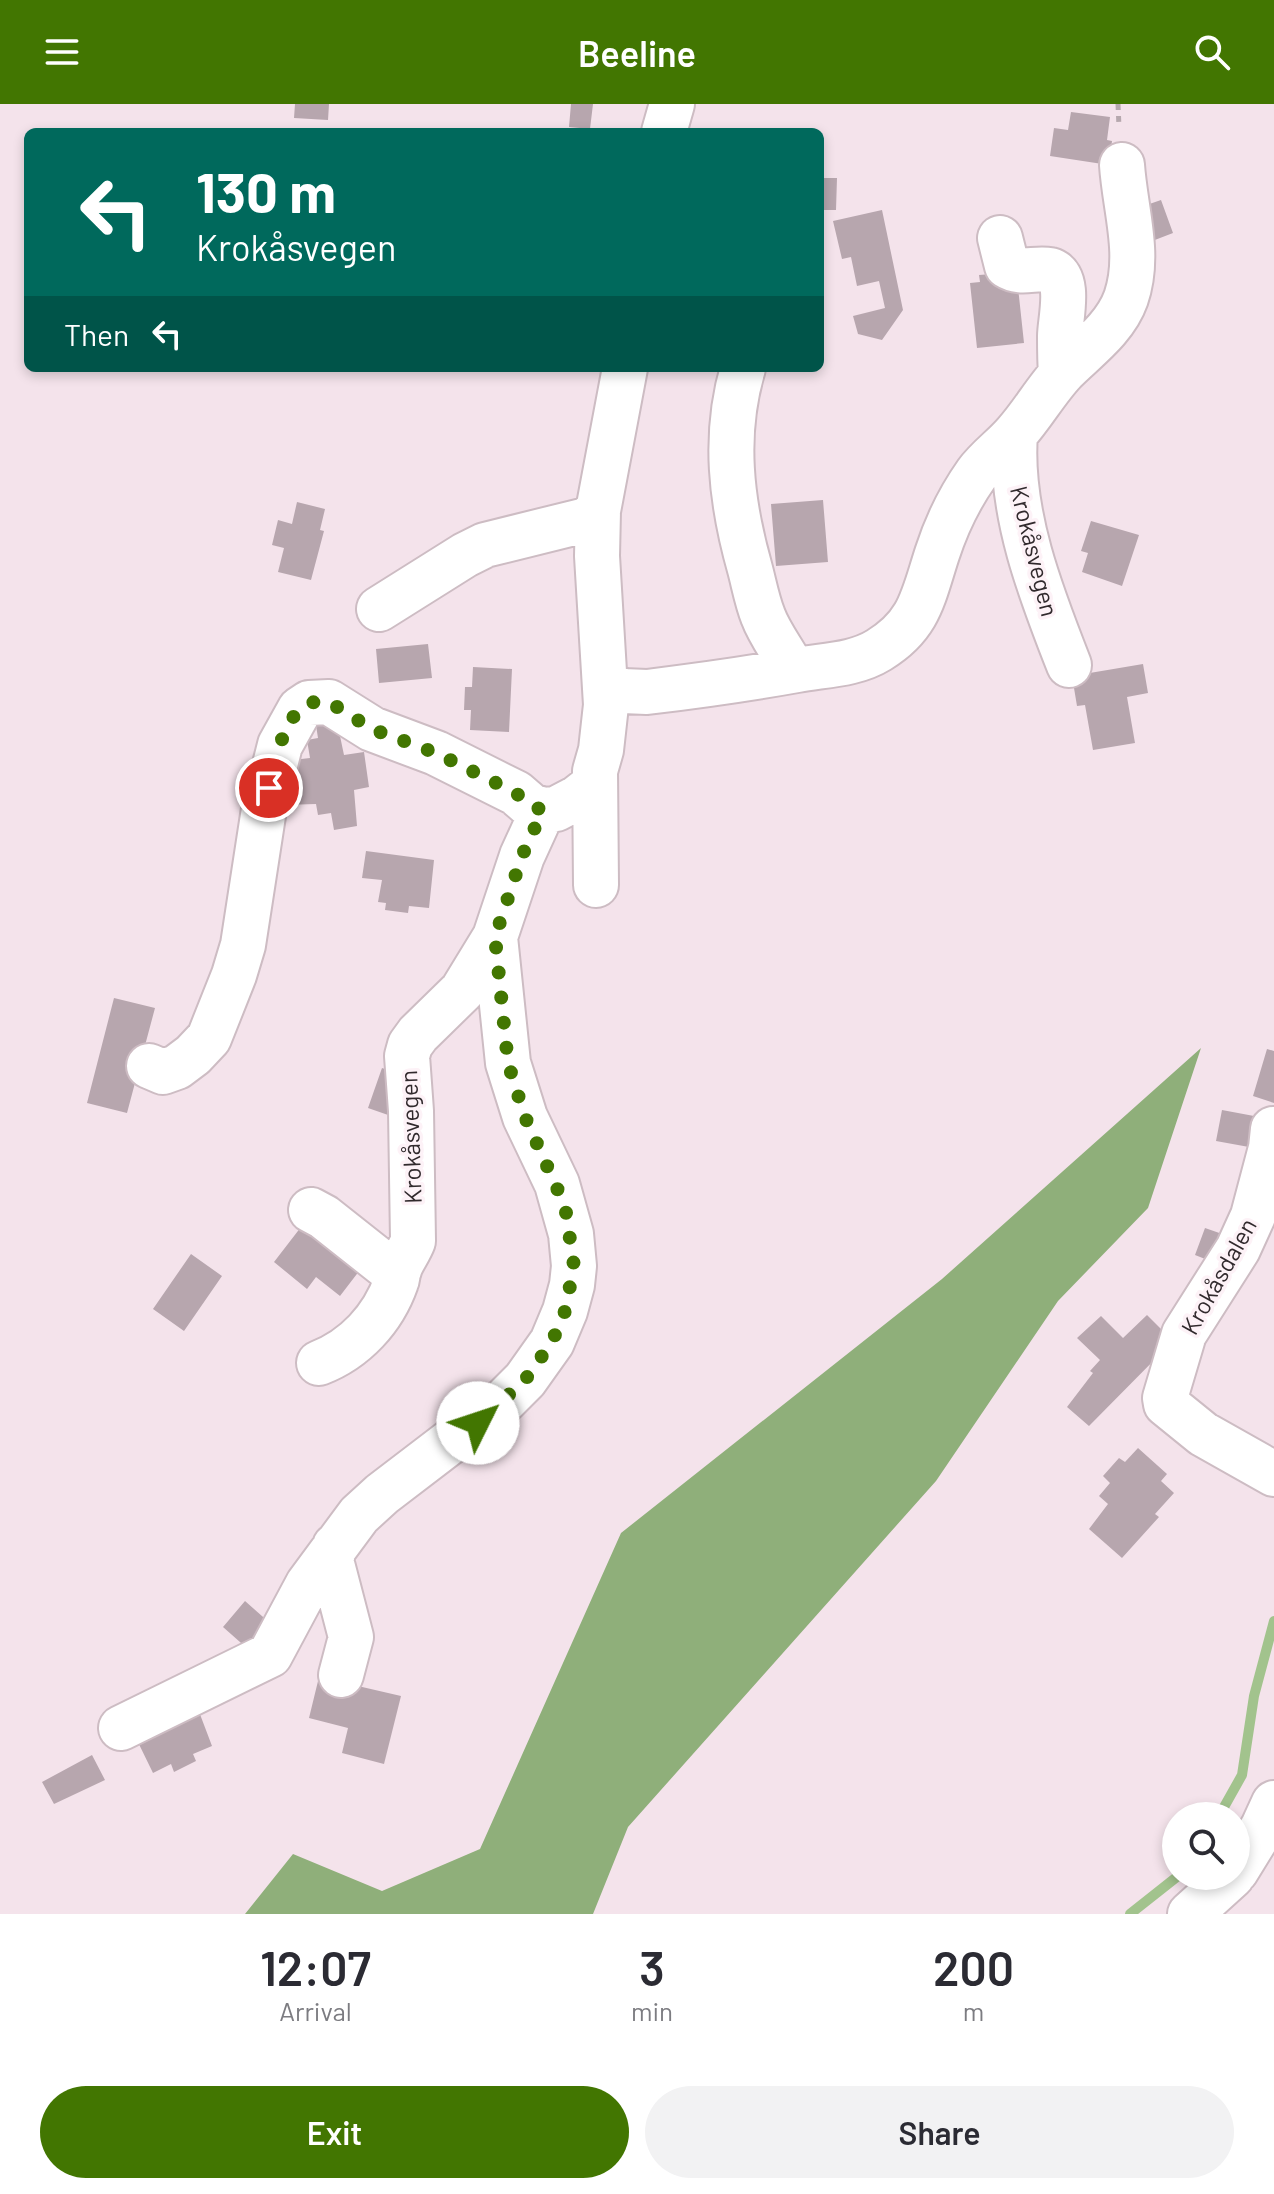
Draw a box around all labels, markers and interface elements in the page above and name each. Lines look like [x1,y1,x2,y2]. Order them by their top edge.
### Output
icon: menu [40,30,84,74]
icon: search [1190,30,1234,74]
text: Beeline [578,31,696,74]
text: 130 m [196,157,336,224]
icon: left [64,160,168,264]
text: Krokåsvegen [196,225,396,268]
icon: left [145,312,189,356]
text: Then [64,316,129,352]
street label: Krokåsvegen [1005,483,1065,619]
pin [235,754,303,822]
icon: arrive [247,766,291,810]
street label: Krokåsvegen [393,1070,427,1204]
street label: Krokåsdalen [1174,1213,1262,1339]
position arrow [436,1381,520,1465]
map controls [1162,1802,1250,1890]
button: search [1162,1802,1250,1890]
text: 12:07 [260,1938,371,1996]
text: 3 [639,1938,665,1996]
text: 200 [933,1938,1014,1996]
text: Arrival [279,1995,352,2026]
text: min [631,1995,673,2026]
text: m [963,1995,984,2026]
button: Exit [40,2086,629,2178]
button: Share [645,2086,1234,2178]

